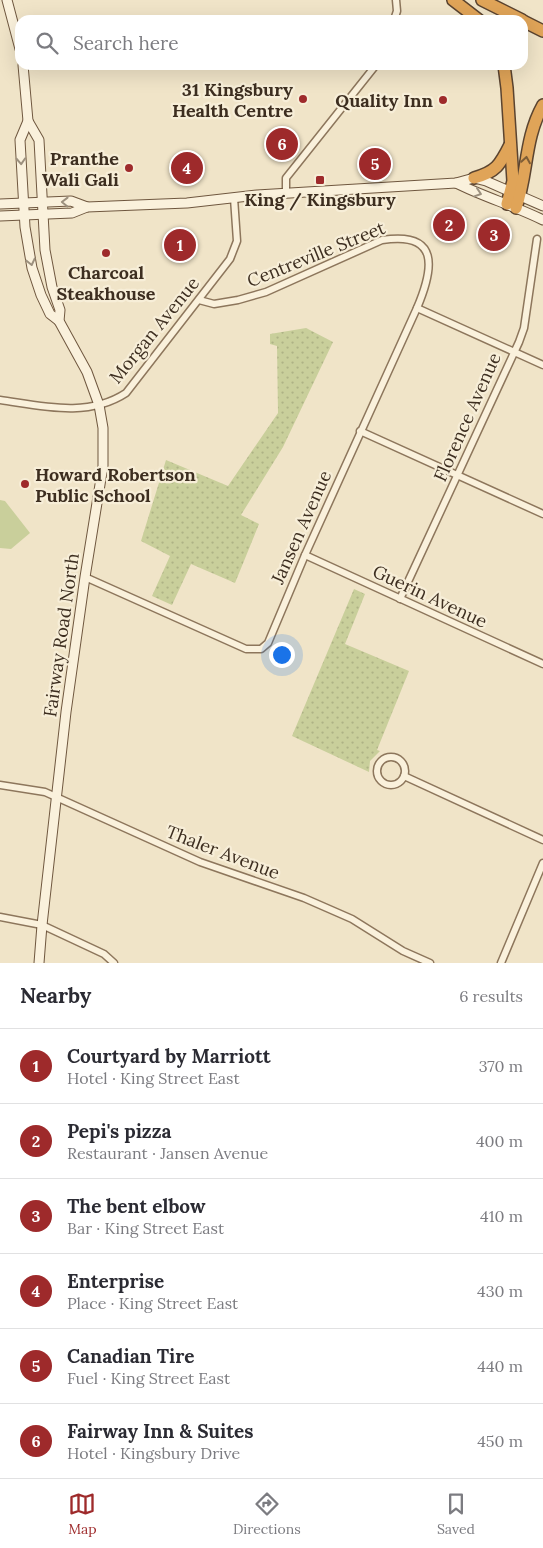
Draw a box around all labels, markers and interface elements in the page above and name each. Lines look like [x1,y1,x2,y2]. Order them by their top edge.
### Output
search box [15,15,528,70]
icon: search [33,29,61,57]
text: Search here [73,31,179,55]
place label: 31 Kingsbury Health Centre [172,78,293,122]
place label: Quality Inn [335,89,434,112]
marker: 31 Kingsbury Health Centre [297,93,309,105]
marker: Quality Inn [437,94,449,106]
pin: 6 [266,125,298,163]
pin: 5 [359,145,391,183]
place label: Pranthe Wali Gali [42,147,119,191]
pin: 4 [171,149,203,187]
one-way arrow [520,156,531,164]
one-way arrow [16,158,27,166]
marker: Pranthe Wali Gali [123,162,135,174]
marker: King / Kingsbury [314,174,326,186]
one-way arrow [473,187,482,197]
place label: King / Kingsbury [244,188,396,211]
one-way arrow [60,197,68,207]
pin: 2 [433,206,465,244]
street label: Centreville Street [244,216,388,292]
pin: 3 [478,216,510,254]
pin: 1 [164,226,196,264]
marker: Charcoal Steakhouse [100,247,112,259]
one-way arrow [25,258,36,267]
place label: Charcoal Steakhouse [57,261,156,305]
street label: Morgan Avenue [104,272,204,388]
street label: Florence Avenue [428,349,506,485]
place label: Howard Robertson Public School [35,463,196,507]
street label: Jansen Avenue [265,467,336,588]
marker: Howard Robertson Public School [19,478,31,490]
street label: Fairway Road North [38,551,84,718]
street label: Guerin Avenue [369,559,491,633]
your location [269,642,295,668]
street label: Thaler Avenue [163,820,283,884]
text: Nearby [20,982,91,1009]
text: 6 results [459,986,523,1006]
text: Courtyard by Marriott [67,1044,271,1068]
text: 1 [33,1056,39,1076]
text: 370 m [479,1056,523,1076]
text: Hotel · King Street East [67,1068,240,1088]
text: Pepi's pizza [67,1119,171,1143]
text: 2 [32,1131,40,1151]
text: 400 m [476,1131,523,1151]
text: Restaurant · Jansen Avenue [67,1143,268,1163]
text: The bent elbow [67,1194,205,1218]
text: 3 [32,1206,40,1226]
text: 410 m [480,1206,523,1226]
text: Bar · King Street East [67,1218,224,1238]
text: Enterprise [67,1269,164,1293]
text: 4 [32,1281,40,1301]
text: 430 m [477,1281,523,1301]
text: Place · King Street East [67,1293,238,1313]
text: Canadian Tire [67,1344,194,1368]
text: 5 [32,1356,40,1376]
text: 440 m [477,1356,523,1376]
text: Fuel · King Street East [67,1368,230,1388]
text: Fairway Inn & Suites [67,1419,254,1443]
text: 6 [31,1431,41,1451]
text: 450 m [477,1431,523,1451]
text: Hotel · Kingsbury Drive [67,1443,240,1463]
tab: Map [68,1490,97,1538]
tab: Directions [233,1490,301,1538]
tab: Saved [437,1490,475,1538]

